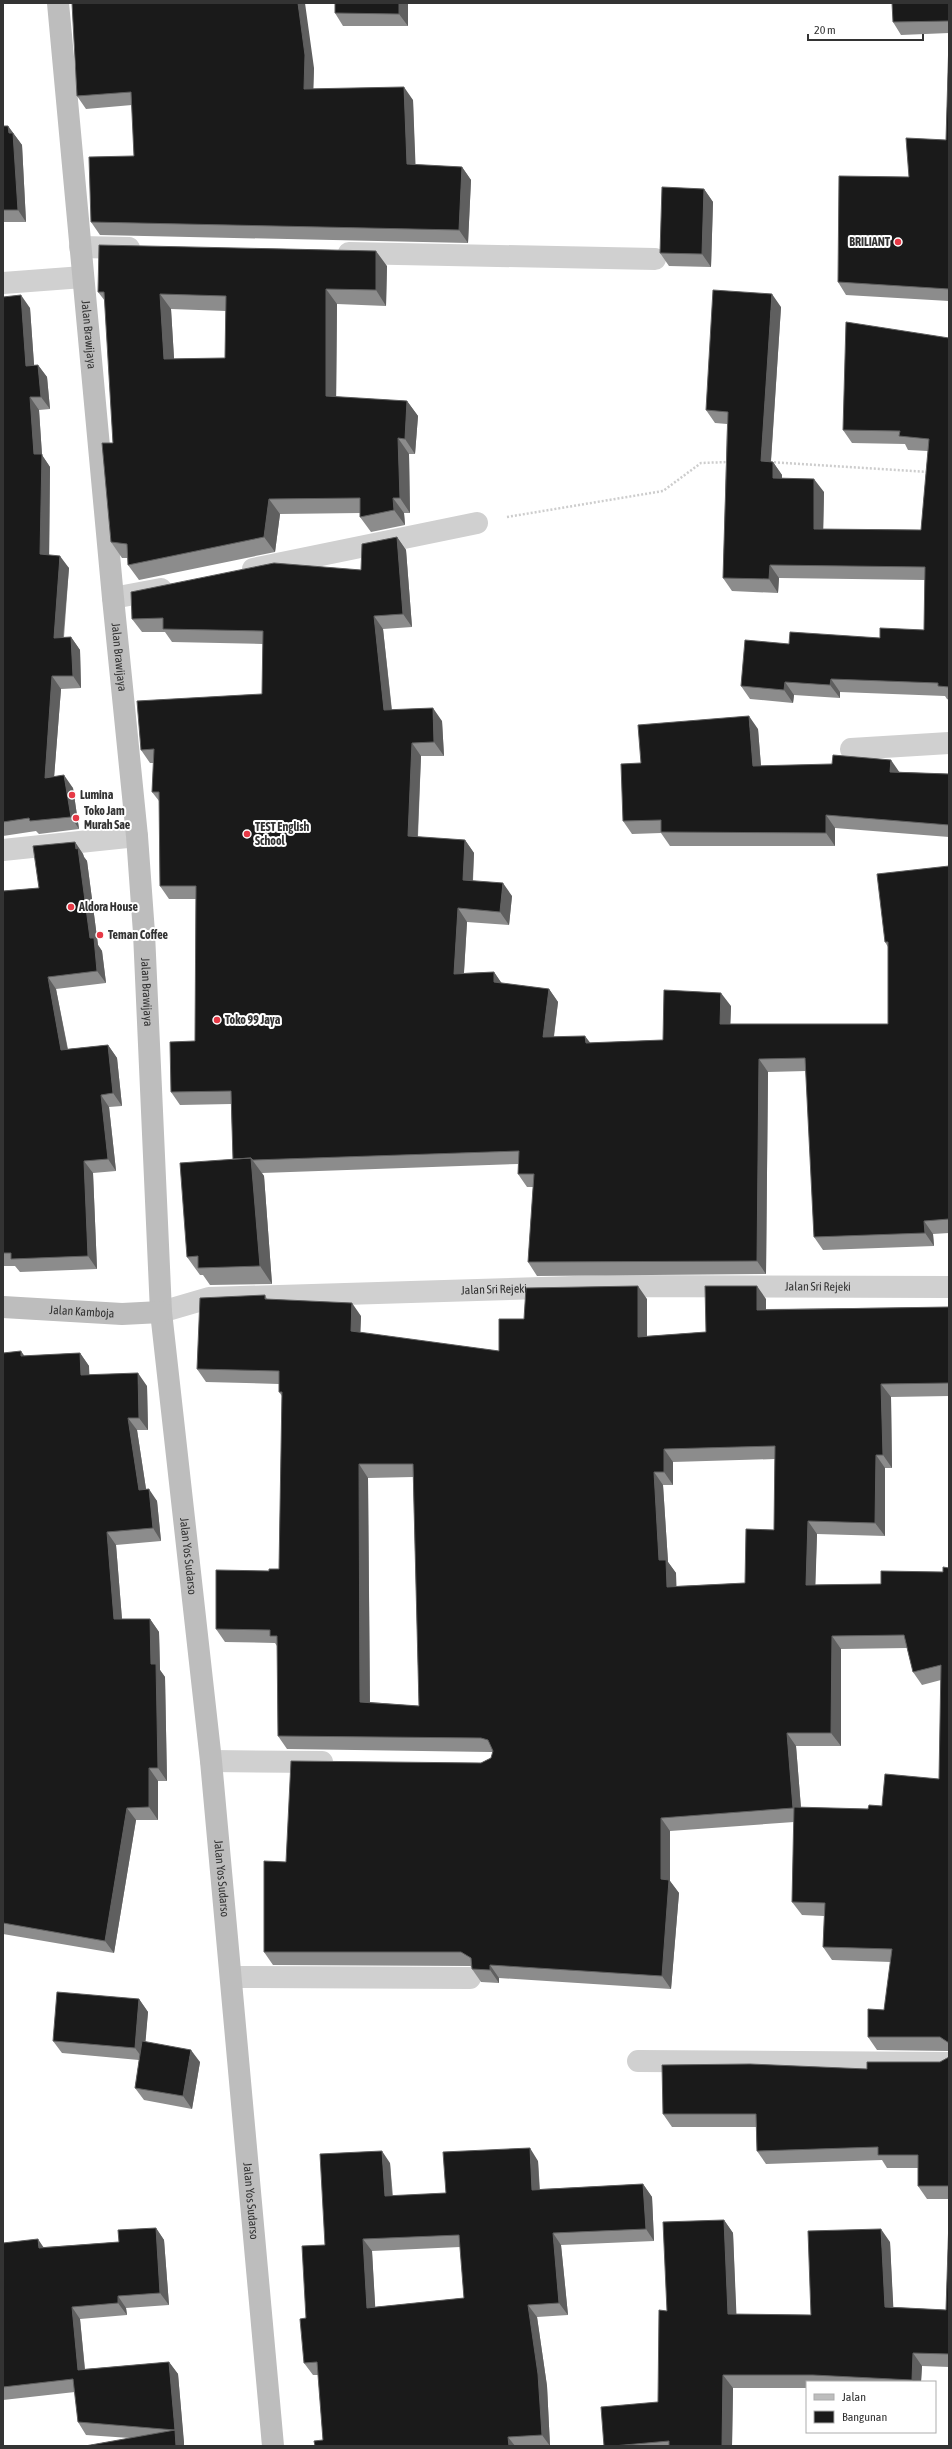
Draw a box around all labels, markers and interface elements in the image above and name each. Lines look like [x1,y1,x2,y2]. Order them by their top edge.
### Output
scale bar [808,16,923,42]
text: 20 m [814,23,836,37]
place label: BRILIANT [849,235,891,249]
marker: BRILIANT [893,237,903,247]
street label: Jalan Brawijaya [79,300,99,370]
street label: Jalan Brawijaya [109,622,129,692]
place label: Lumina [80,788,114,802]
marker: Lumina [67,790,77,800]
place label: Toko Jam Murah Sae [84,804,131,832]
marker: Toko Jam Murah Sae [71,813,81,823]
place label: TEST English School [255,820,310,848]
marker: TEST English School [242,829,252,839]
place label: Aldora House [78,900,138,914]
marker: Aldora House [66,902,76,912]
place label: Teman Coffee [108,928,169,942]
marker: Teman Coffee [95,930,105,940]
street label: Jalan Brawijaya [138,957,155,1027]
place label: Toko 99 Jaya [225,1013,281,1027]
marker: Toko 99 Jaya [212,1015,222,1025]
street label: Jalan Sri Rejeki [785,1280,851,1294]
street label: Jalan Sri Rejeki [461,1281,527,1297]
street label: Jalan Kamboja [49,1303,115,1321]
street label: Jalan Yos Sudarso [177,1517,199,1596]
street label: Jalan Yos Sudarso [211,1839,232,1918]
street label: Jalan Yos Sudarso [240,2162,261,2241]
legend [806,2381,936,2433]
text: Jalan [842,2390,866,2404]
text: Bangunan [842,2410,887,2424]

